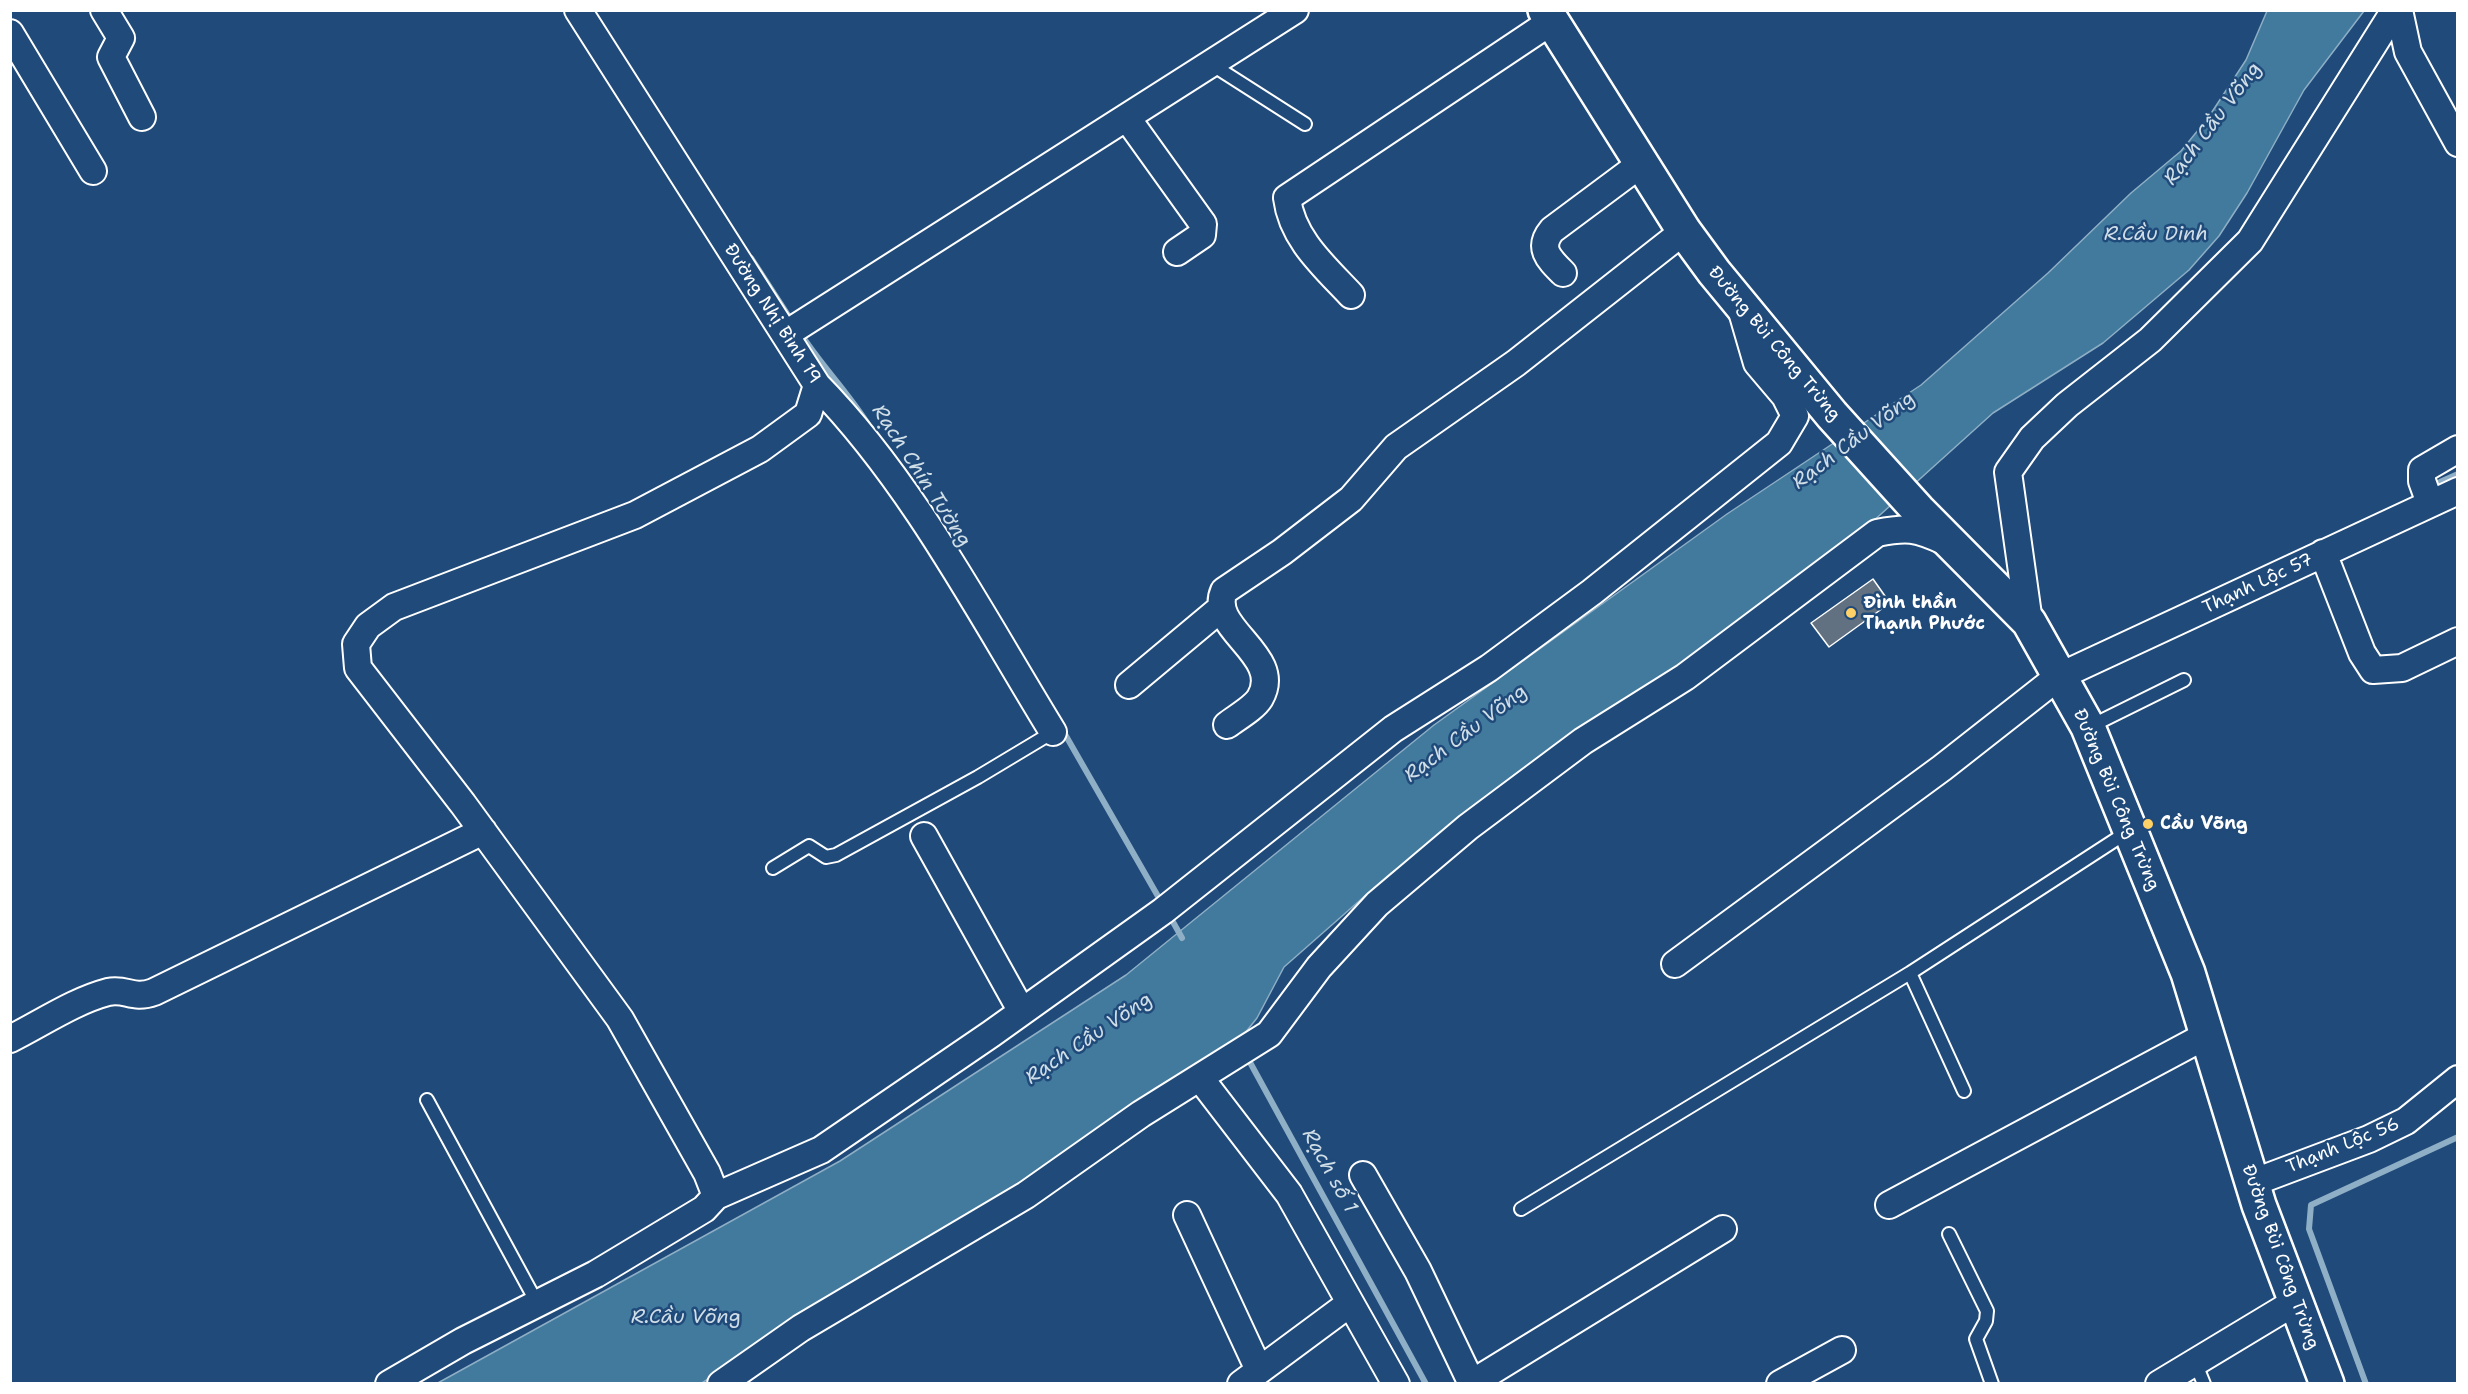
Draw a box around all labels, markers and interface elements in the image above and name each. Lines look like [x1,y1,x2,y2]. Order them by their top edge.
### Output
water label: Rạch Cầu Võng [2159,58,2267,190]
water label: R.Cầu Dinh [2104,223,2208,247]
street label: Đường Nhị Bình 19 [719,240,825,388]
street label: Đường Bùi Công Trừng [1703,262,1845,426]
water label: Rạch Cầu Võng [1788,387,1920,495]
water label: Rạch Chín Tường [866,400,976,552]
street label: Thạnh Lộc 57 [2199,549,2317,619]
place label: Đình thần Thạnh Phước [1863,592,1985,634]
marker: Đình thần Thạnh Phước [1844,606,1858,620]
water label: Rạch Cầu Võng [1400,680,1532,788]
street label: Đường Bùi Công Trừng [2068,706,2164,894]
place label: Cầu Võng [2160,813,2248,835]
marker: Cầu Võng [2141,817,2155,831]
water label: Rạch Cầu Võng [1021,988,1157,1090]
street label: Thạnh Lộc 56 [2283,1114,2403,1178]
water label: Rạch số 1 [1296,1125,1362,1217]
street label: Đường Bùi Công Trừng [2236,1162,2324,1352]
water label: R.Cầu Võng [631,1306,741,1330]

